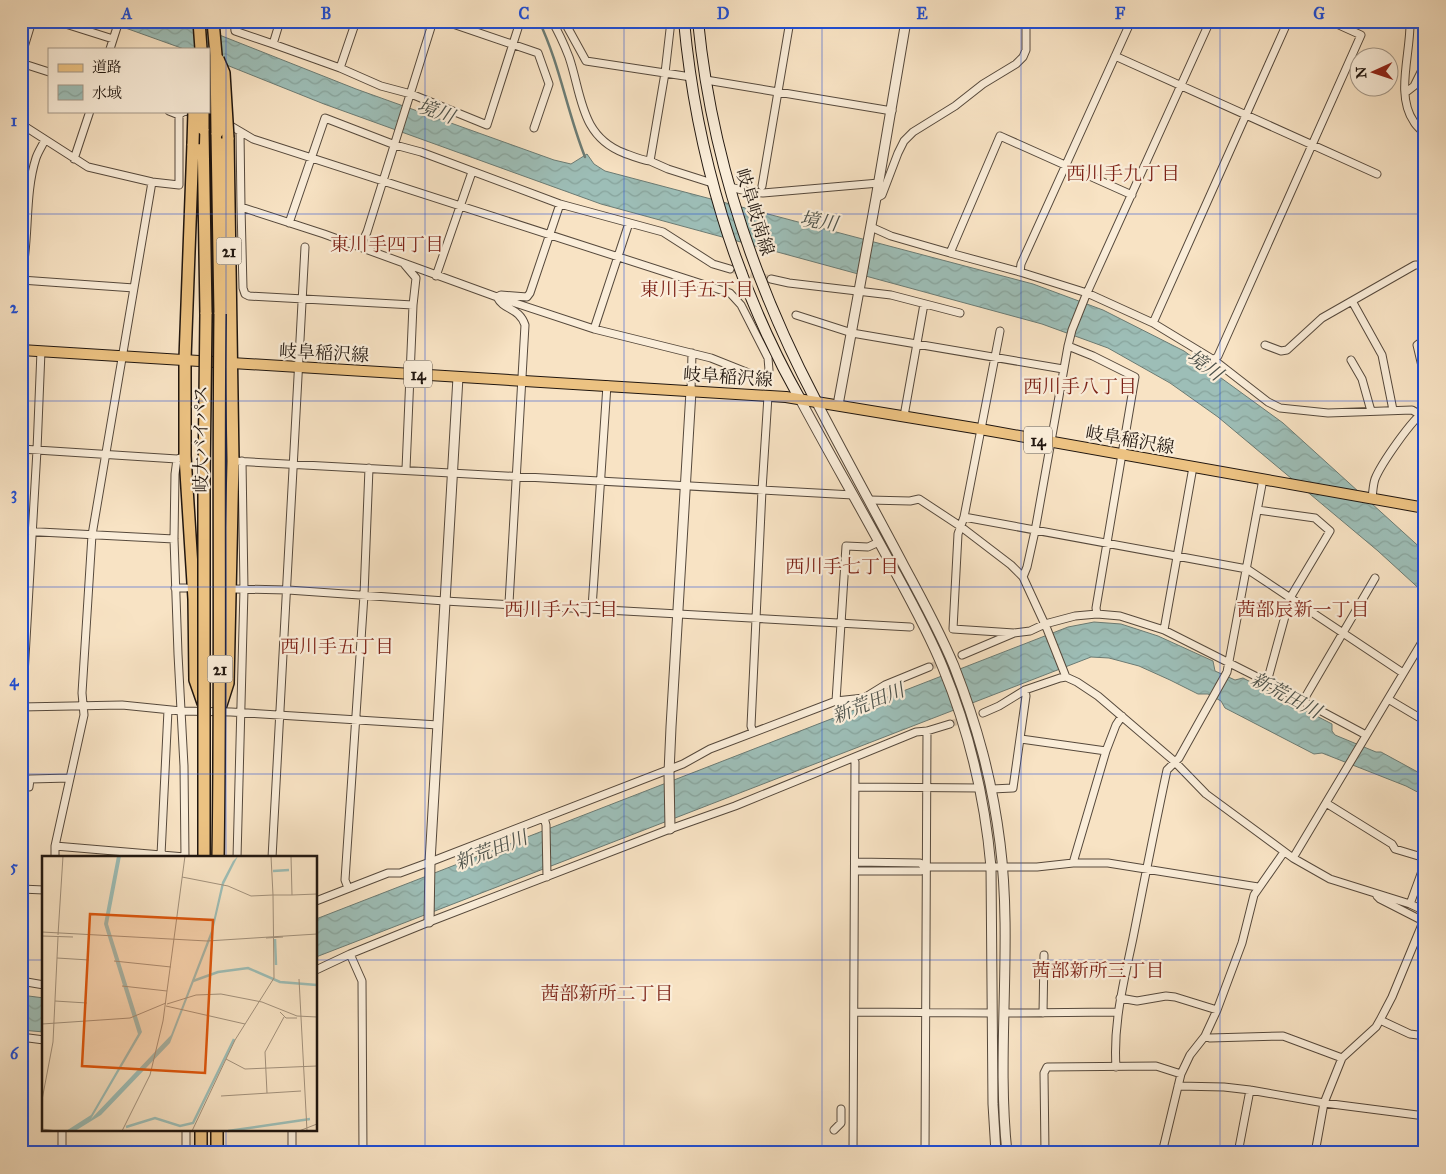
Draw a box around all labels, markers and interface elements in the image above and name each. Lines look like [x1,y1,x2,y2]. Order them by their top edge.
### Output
text: A [121,4,133,23]
text: B [321,4,331,23]
text: C [519,4,530,23]
text: D [717,4,730,23]
text: E [916,4,928,23]
text: F [1115,4,1126,23]
text: G [1313,4,1325,23]
legend [48,48,210,112]
north arrow [1348,48,1398,98]
text: 道路 [92,58,122,76]
text: N [1353,66,1370,79]
text: 水域 [92,84,122,102]
water label: 境川 [414,94,460,129]
text: 1 [11,111,18,130]
district label: 西川手九丁目 [1066,162,1180,185]
street label: 岐阜岐南線 [731,166,779,258]
water label: 境川 [798,207,842,236]
district label: 東川手四丁目 [330,233,444,256]
road number: 21 [216,238,242,264]
district label: 東川手五丁目 [640,278,754,301]
text: 2 [10,298,19,317]
street label: 岐阜稲沢線 [278,340,370,366]
water label: 境川 [1183,345,1229,387]
road number: 14 [404,360,432,388]
street label: 岐阜稲沢線 [682,363,774,391]
district label: 西川手八丁目 [1023,375,1137,398]
street label: 岐大バイパス [190,385,212,493]
street label: 岐阜稲沢線 [1084,421,1176,459]
road number: 14 [1024,426,1052,454]
text: 3 [11,484,17,504]
district label: 西川手七丁目 [785,555,899,578]
district label: 西川手六丁目 [504,598,618,621]
district label: 茜部辰新一丁目 [1236,598,1370,621]
district label: 西川手五丁目 [280,635,394,658]
road number: 21 [208,656,232,682]
water label: 新荒田川 [1247,667,1327,724]
text: 4 [10,671,20,691]
water label: 新荒田川 [828,677,909,728]
water label: 新荒田川 [451,825,532,874]
inset map [42,856,318,1132]
text: 5 [10,857,18,876]
district label: 茜部新所三丁目 [1031,959,1165,982]
district label: 茜部新所二丁目 [540,982,674,1005]
text: 6 [10,1044,19,1063]

